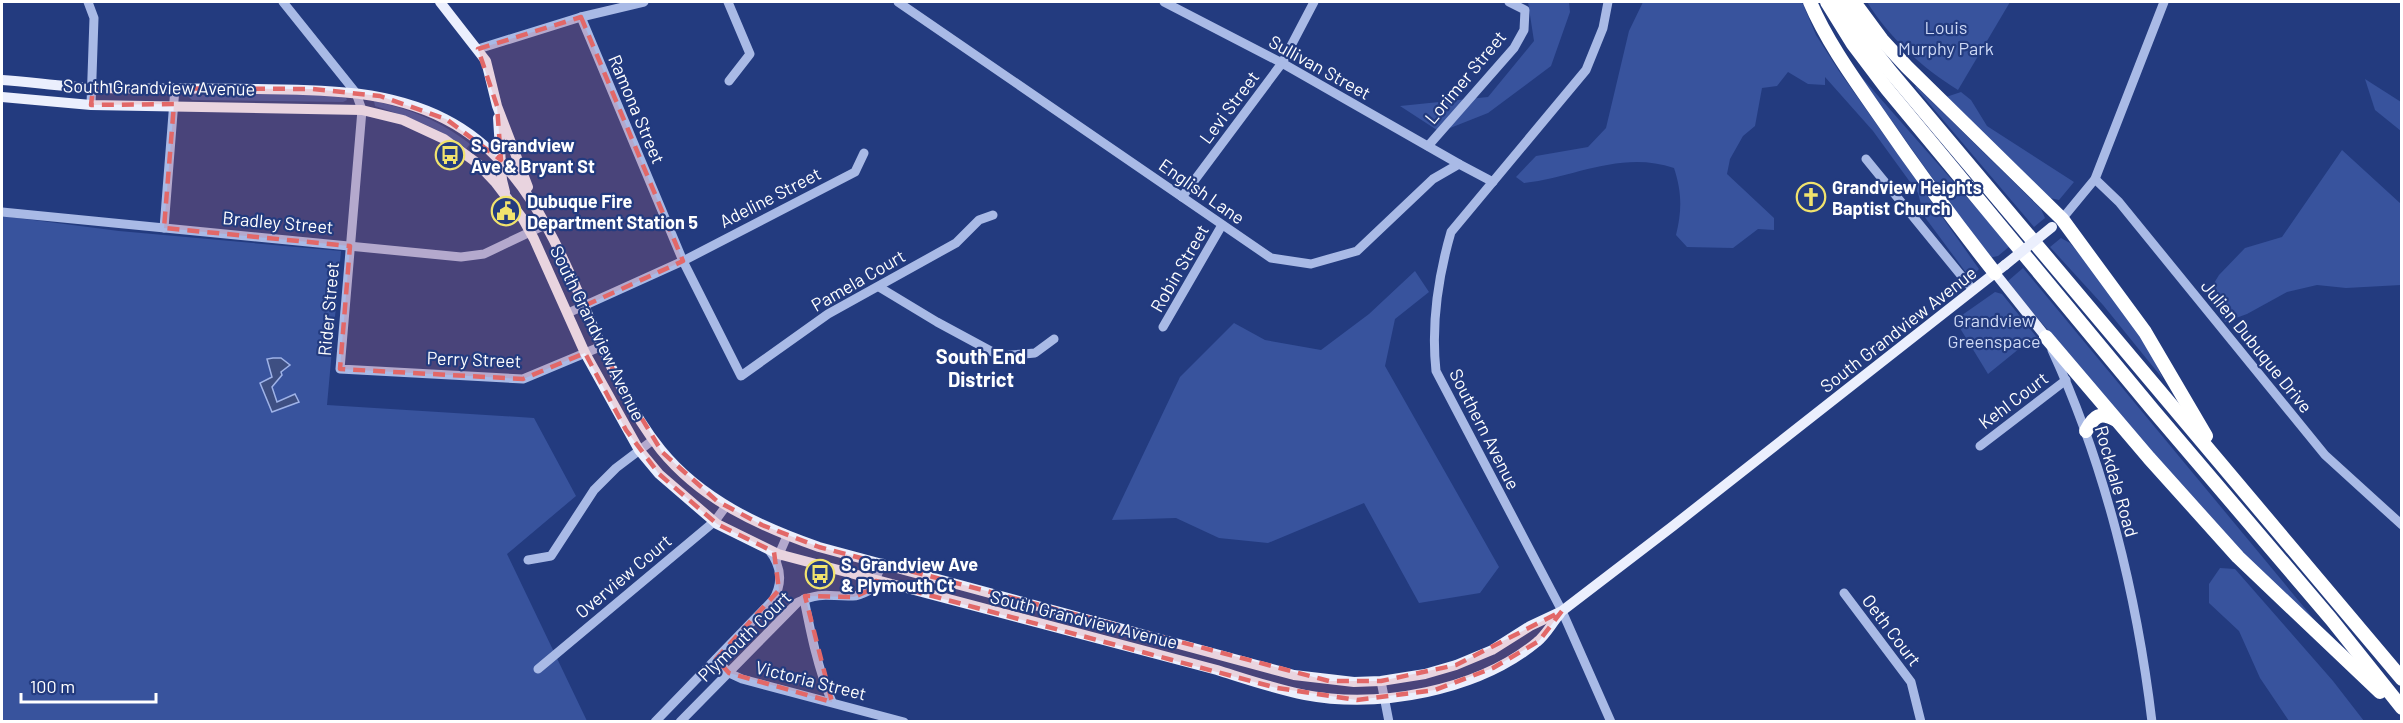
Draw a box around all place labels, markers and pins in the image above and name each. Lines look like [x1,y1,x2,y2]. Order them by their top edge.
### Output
place label: S. Grandview Ave & Bryant St [471,134,595,177]
bus stop icon: S. Grandview Ave & Bryant St [434,139,466,171]
place label: Grandview Heights Baptist Church [1832,176,1982,219]
church icon: Grandview Heights Baptist Church [1795,181,1827,213]
place label: Dubuque Fire Department Station 5 [527,190,698,233]
public building icon: Dubuque Fire Department Station 5 [490,195,522,227]
place label: S. Grandview Ave & Plymouth Ct [841,553,978,596]
bus stop icon: S. Grandview Ave & Plymouth Ct [804,558,836,590]

